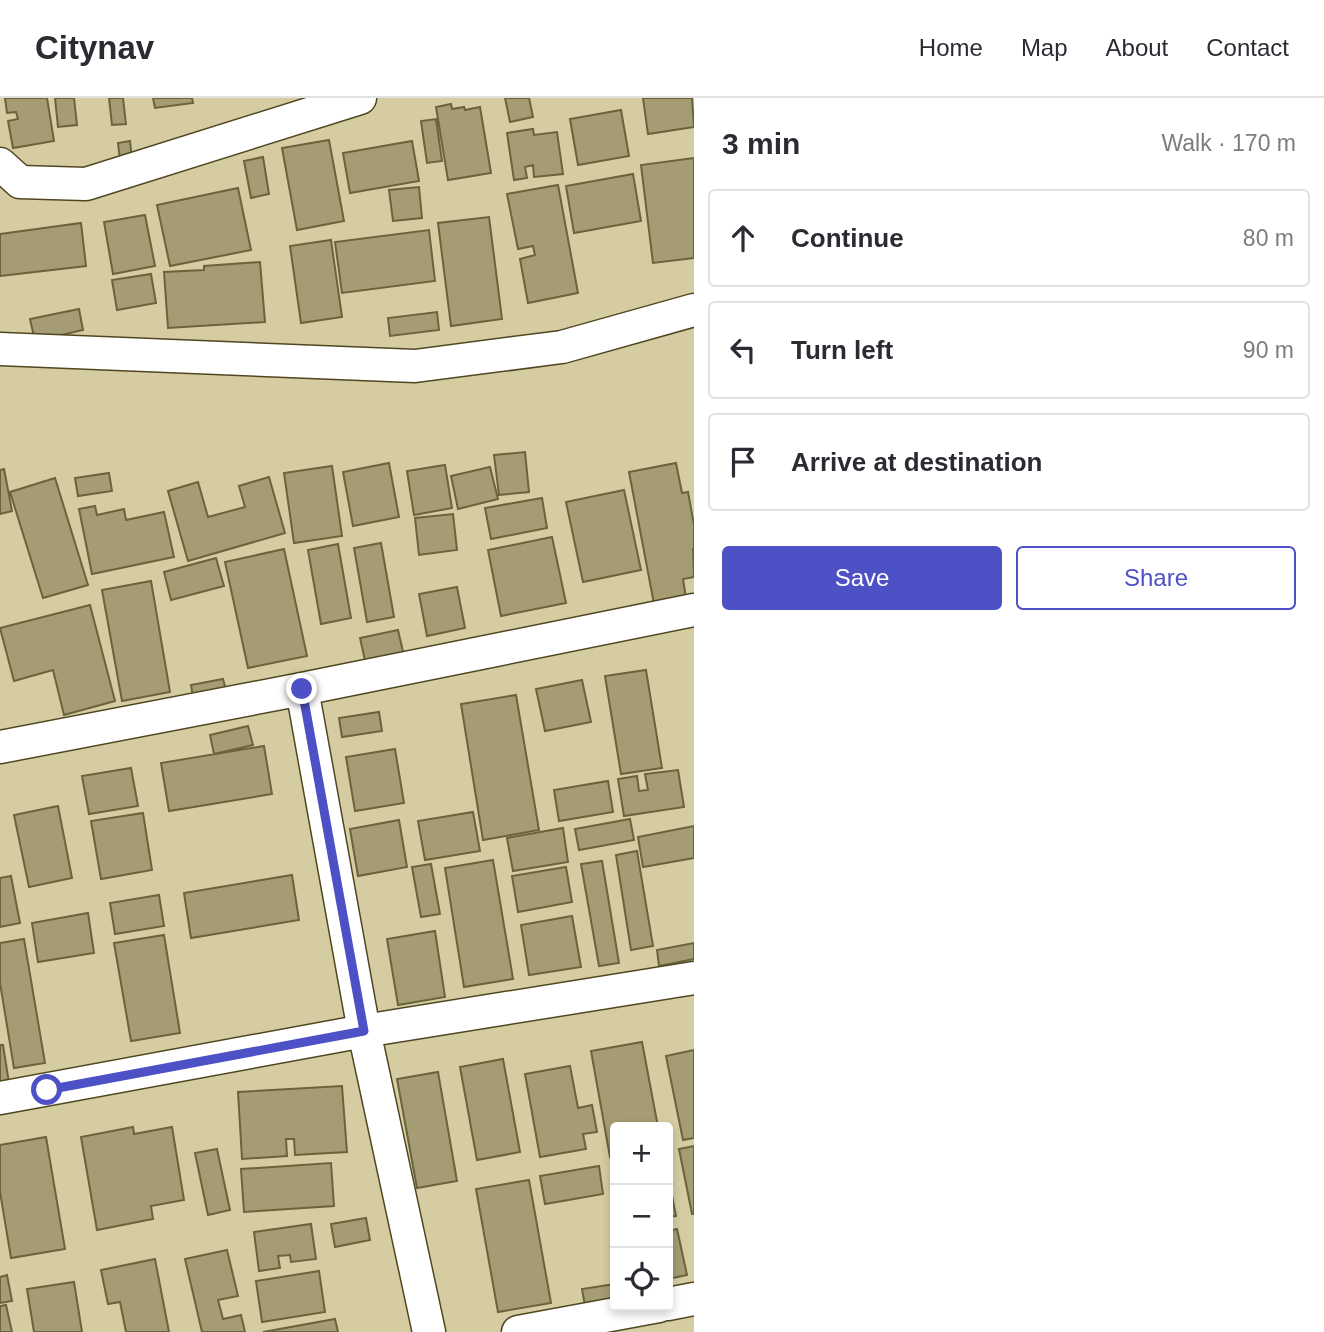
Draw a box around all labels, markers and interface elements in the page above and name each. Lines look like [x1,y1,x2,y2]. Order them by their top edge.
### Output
text: Citynav [35,29,154,66]
text: Home [919,34,983,61]
text: Map [1021,34,1068,61]
text: About [1106,34,1168,61]
text: Contact [1206,34,1289,61]
text: 3 min [722,127,800,160]
text: Walk · 170 m [1161,130,1296,156]
icon: ahead [724,219,762,257]
text: Continue [791,223,904,253]
text: 80 m [1243,225,1294,251]
icon: left [724,331,762,369]
text: Turn left [791,335,893,365]
text: 90 m [1243,337,1294,363]
icon: arrive [724,443,762,481]
text: Arrive at destination [791,447,1042,477]
button: Save [722,546,1002,610]
button: Share [1016,546,1296,610]
route end [286,673,317,704]
route start [31,1074,62,1105]
map controls [610,1122,673,1311]
button: + [610,1122,673,1185]
button: − [610,1185,673,1248]
button: locate [610,1248,673,1311]

